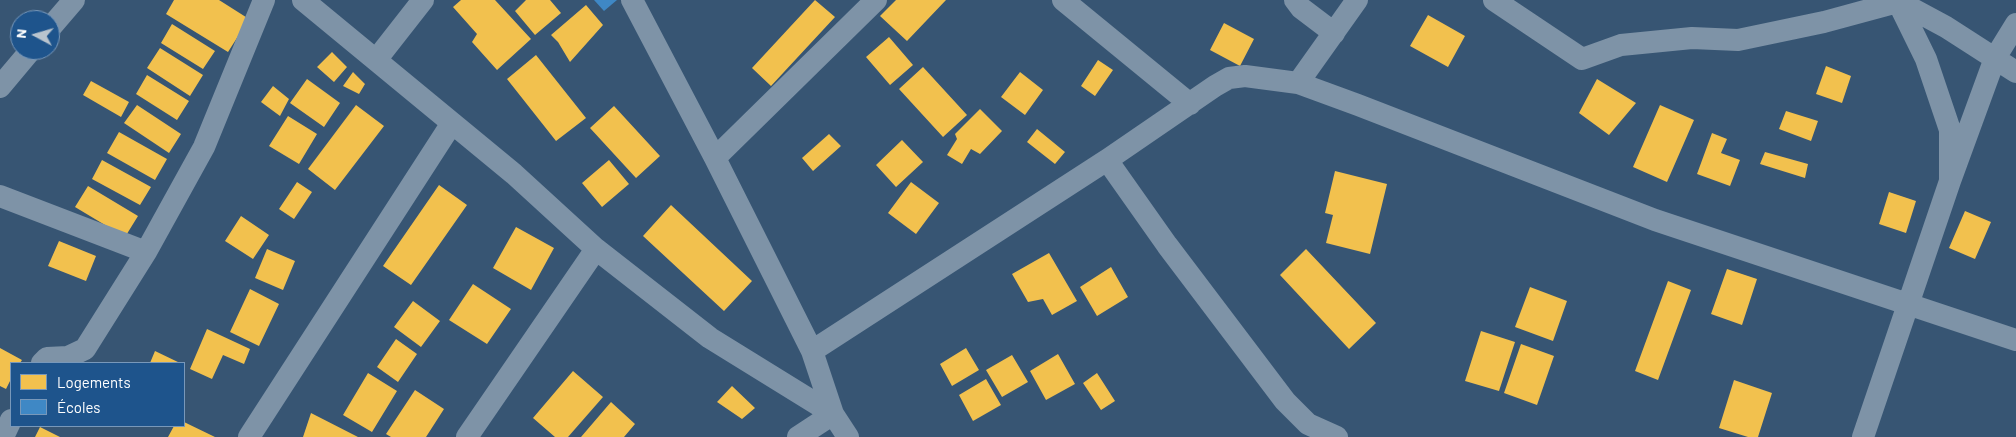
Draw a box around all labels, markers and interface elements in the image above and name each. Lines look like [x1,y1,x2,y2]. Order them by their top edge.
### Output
north arrow [10,10,60,60]
text: N [12,28,30,39]
legend [10,362,185,427]
text: Logements [57,373,131,391]
text: Écoles [57,398,101,416]

